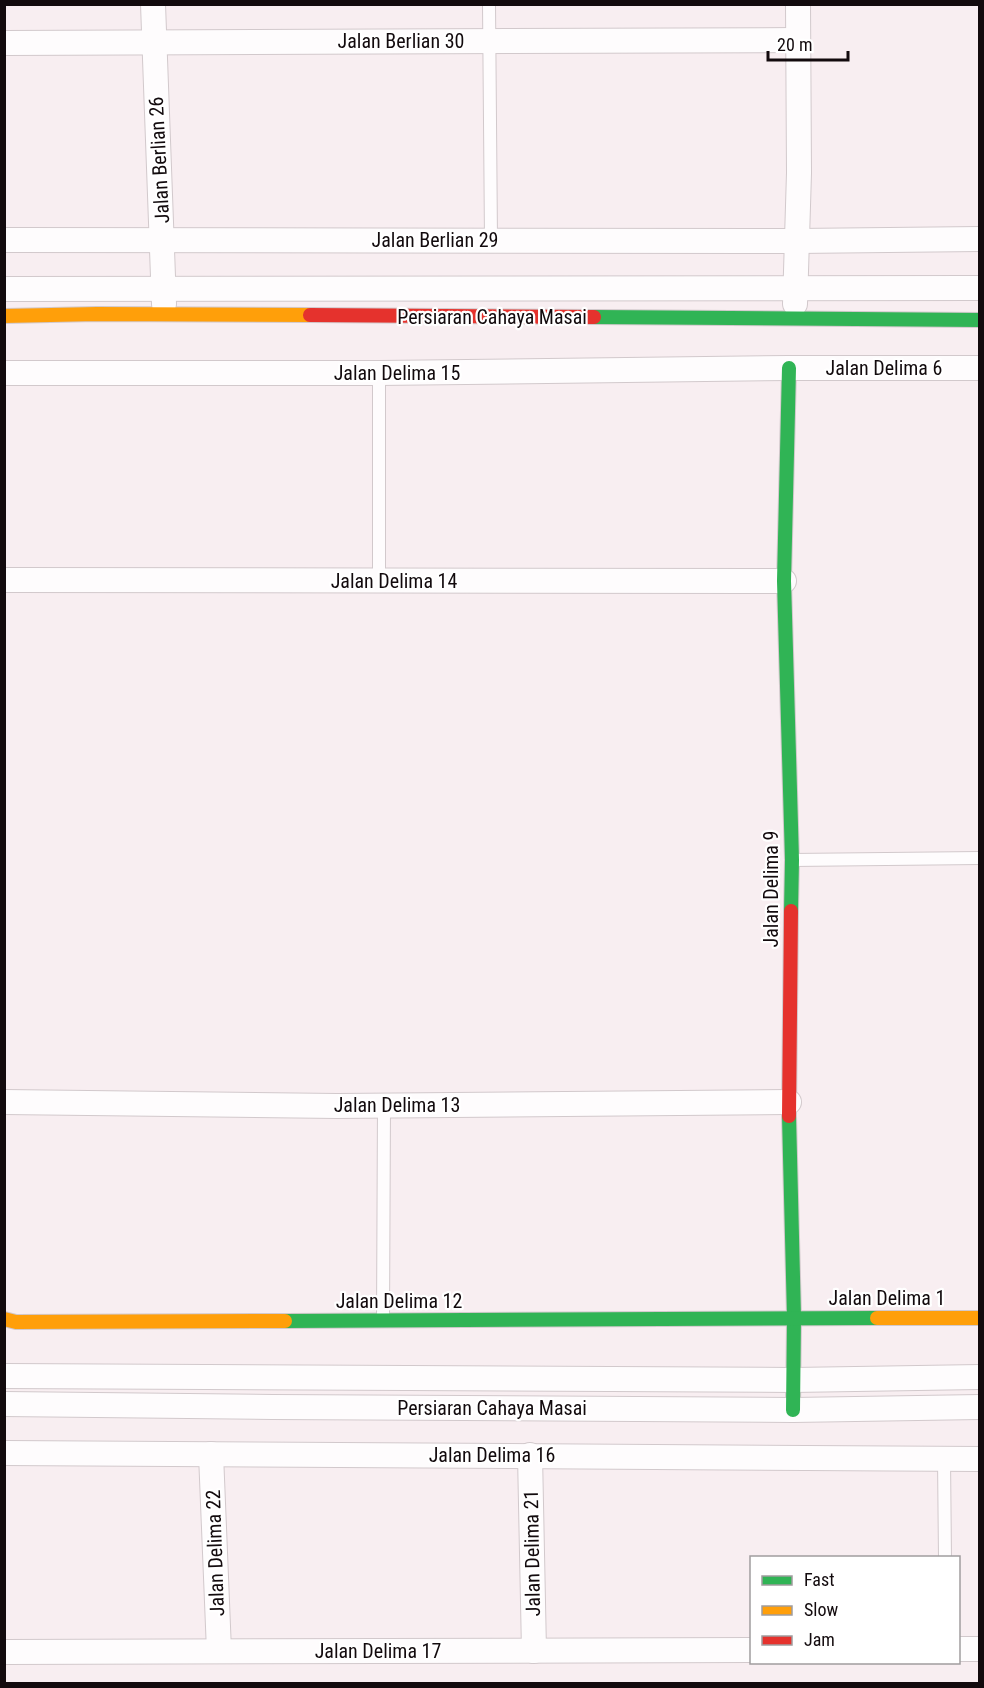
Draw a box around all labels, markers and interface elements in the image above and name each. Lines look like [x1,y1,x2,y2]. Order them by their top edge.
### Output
scale bar [768,24,848,62]
street label: Jalan Berlian 30 [338,29,464,53]
text: 20 m [777,34,812,55]
street label: Jalan Berlian 26 [144,96,174,224]
street label: Jalan Berlian 29 [372,228,498,252]
street label: Persiaran Cahaya Masai [397,305,587,329]
street label: Jalan Delima 6 [826,356,942,380]
street label: Jalan Delima 15 [334,361,460,385]
street label: Jalan Delima 14 [331,569,457,593]
street label: Jalan Delima 9 [759,831,783,947]
street label: Jalan Delima 13 [334,1093,460,1117]
street label: Jalan Delima 1 [829,1286,945,1310]
street label: Jalan Delima 12 [336,1289,462,1313]
street label: Persiaran Cahaya Masai [397,1396,587,1420]
street label: Jalan Delima 16 [429,1443,555,1467]
street label: Jalan Delima 22 [201,1489,229,1617]
street label: Jalan Delima 21 [519,1489,545,1617]
legend [750,1556,960,1664]
text: Fast [804,1569,835,1590]
text: Slow [804,1599,839,1620]
text: Jam [804,1629,835,1650]
street label: Jalan Delima 17 [315,1639,441,1663]

